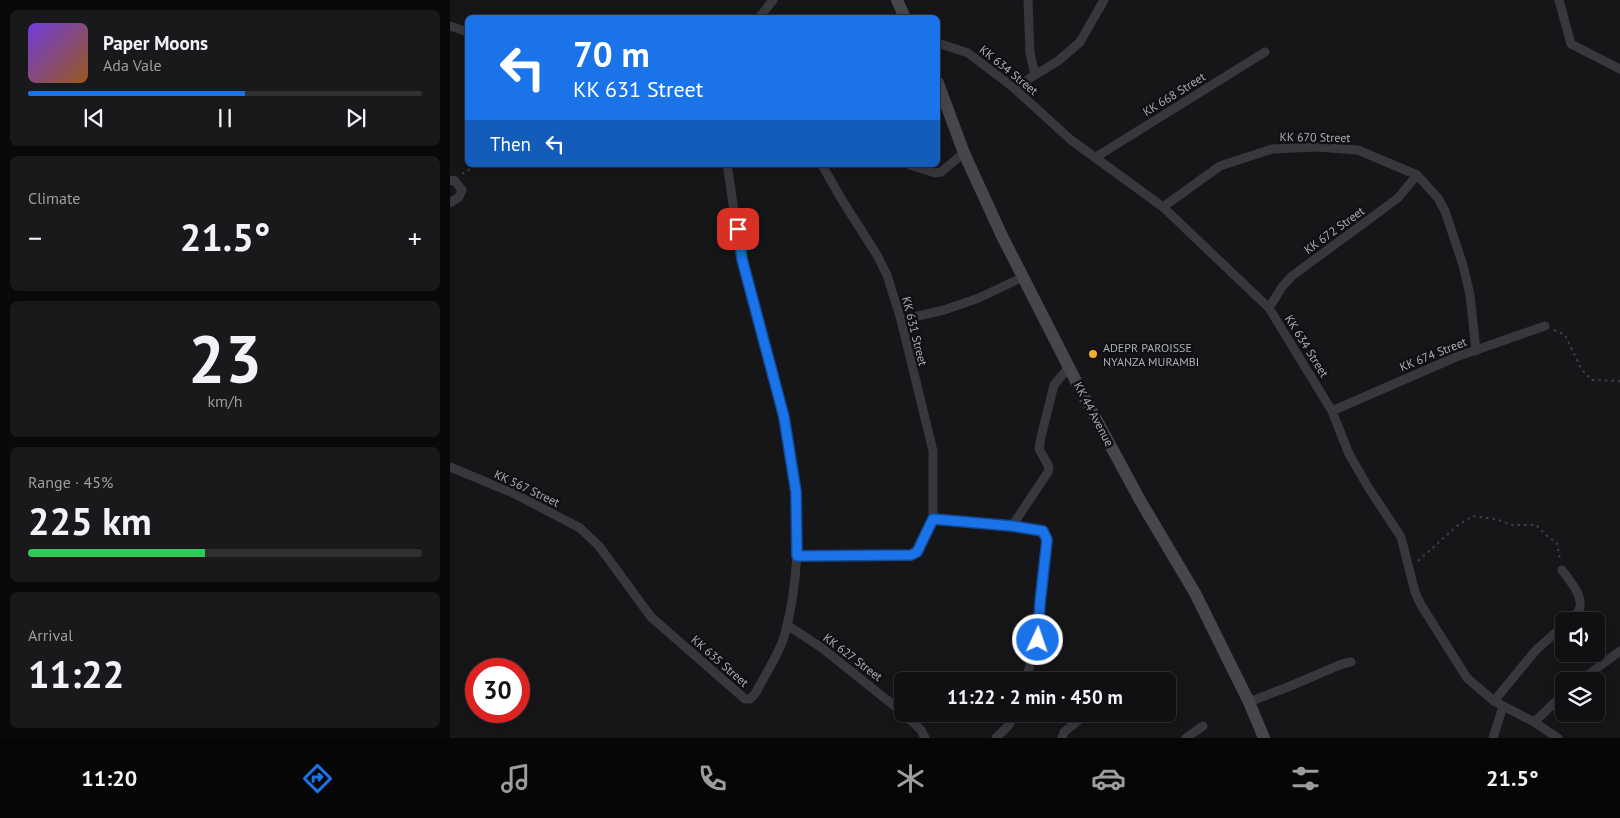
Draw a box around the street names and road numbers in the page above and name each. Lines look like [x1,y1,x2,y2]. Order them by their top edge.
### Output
street label: KK 634 Street [977,42,1041,98]
street label: KK 668 Street [1140,69,1208,119]
street label: KK 670 Street [1279,129,1351,145]
street label: KK 672 Street [1301,203,1367,257]
street label: KK 631 Street [899,295,931,367]
street label: KK 634 Street [1282,312,1332,380]
street label: KK 674 Street [1397,334,1469,374]
street label: KK 44 Avenue [1071,379,1117,449]
street label: KK 567 Street [492,466,562,510]
street label: KK 627 Street [820,630,886,684]
street label: KK 635 Street [688,632,752,690]

